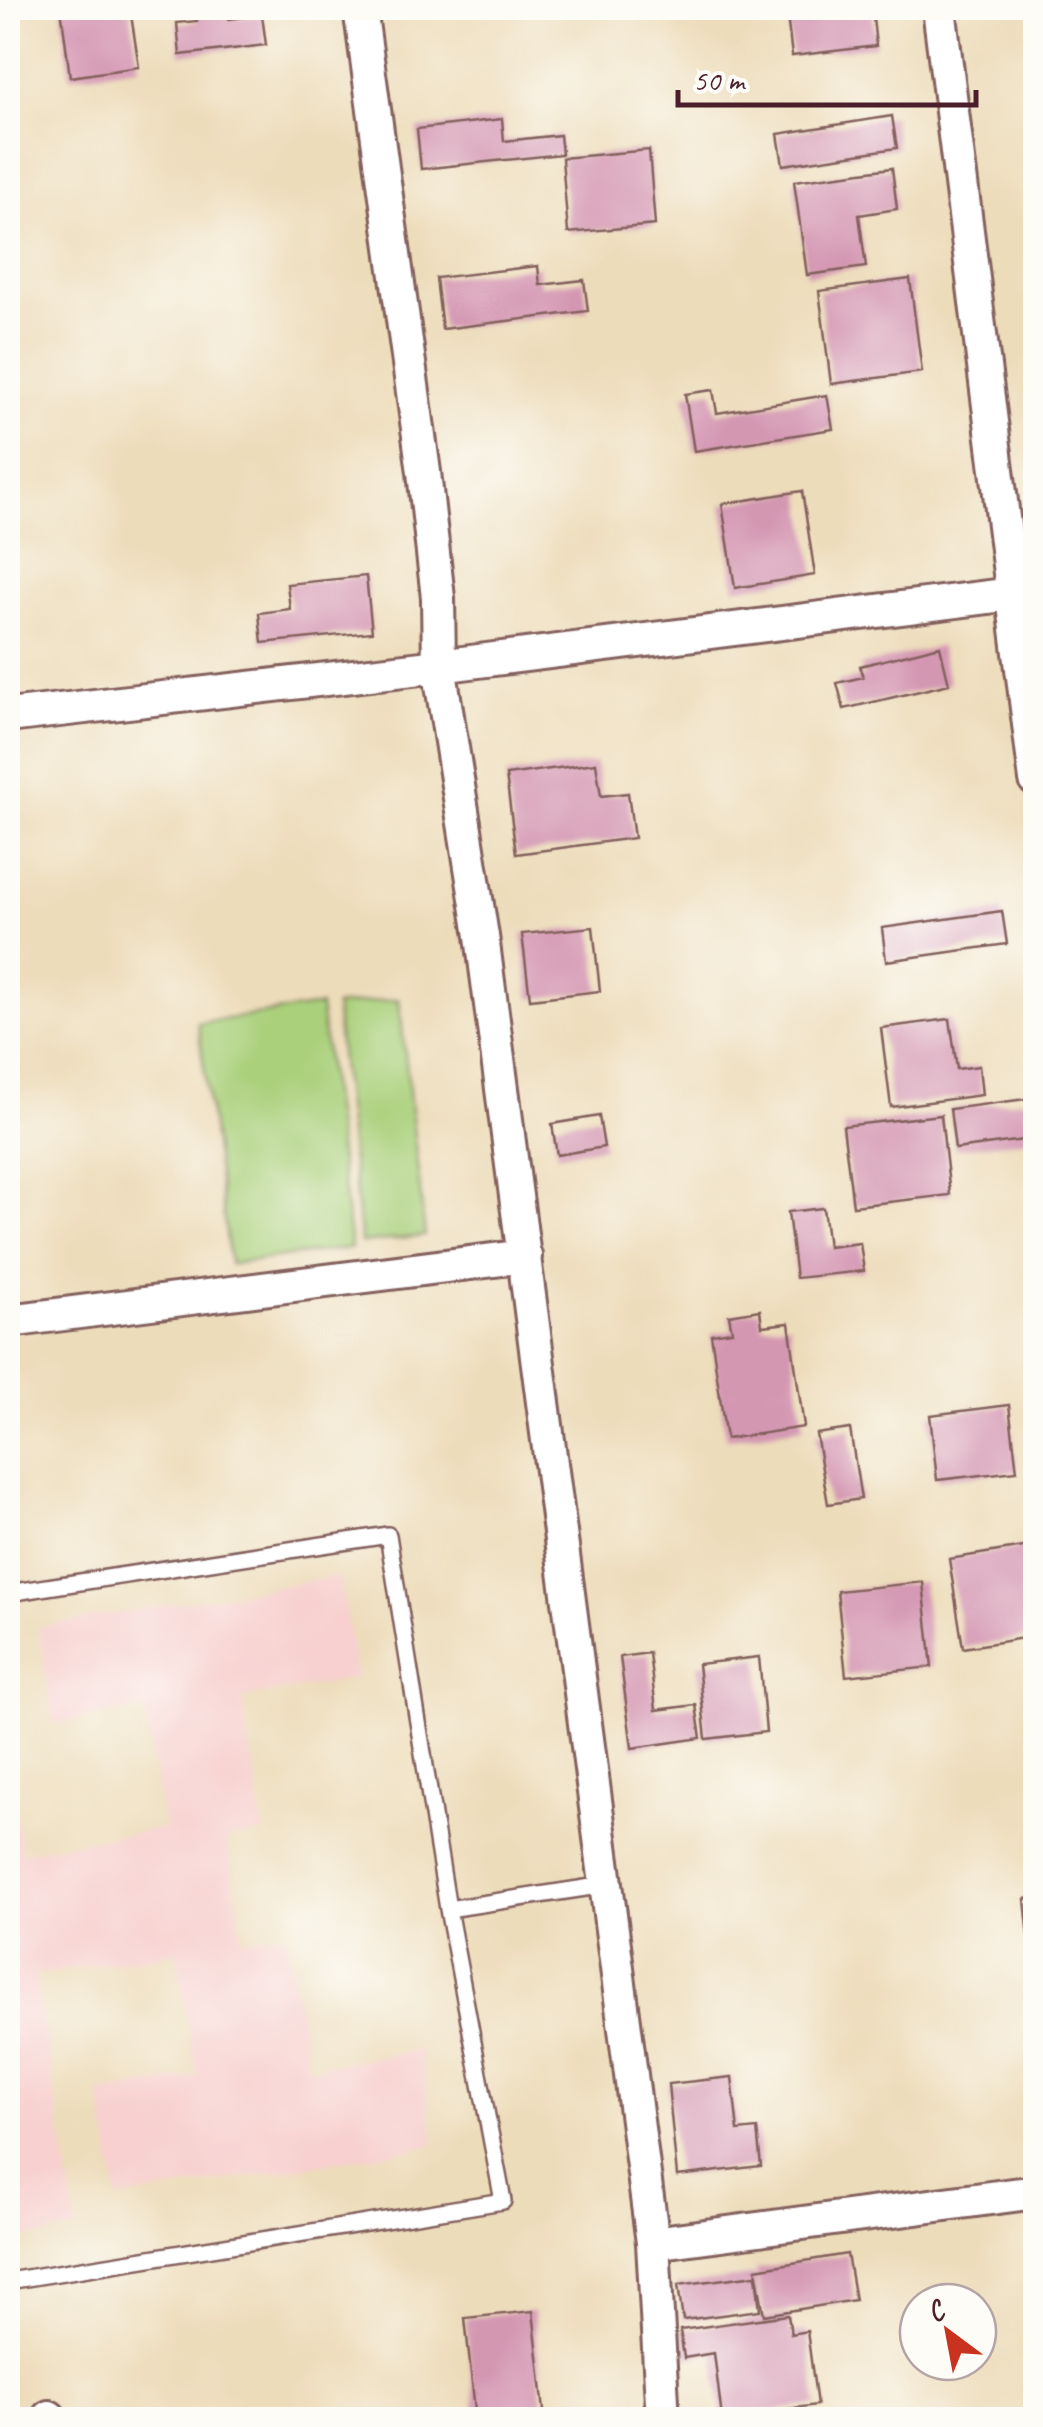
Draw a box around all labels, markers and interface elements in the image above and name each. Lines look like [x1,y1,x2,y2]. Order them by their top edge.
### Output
scale bar [678,45,976,107]
text: 50 m [693,61,746,99]
north arrow [898,2282,998,2382]
text: С [920,2291,953,2330]

